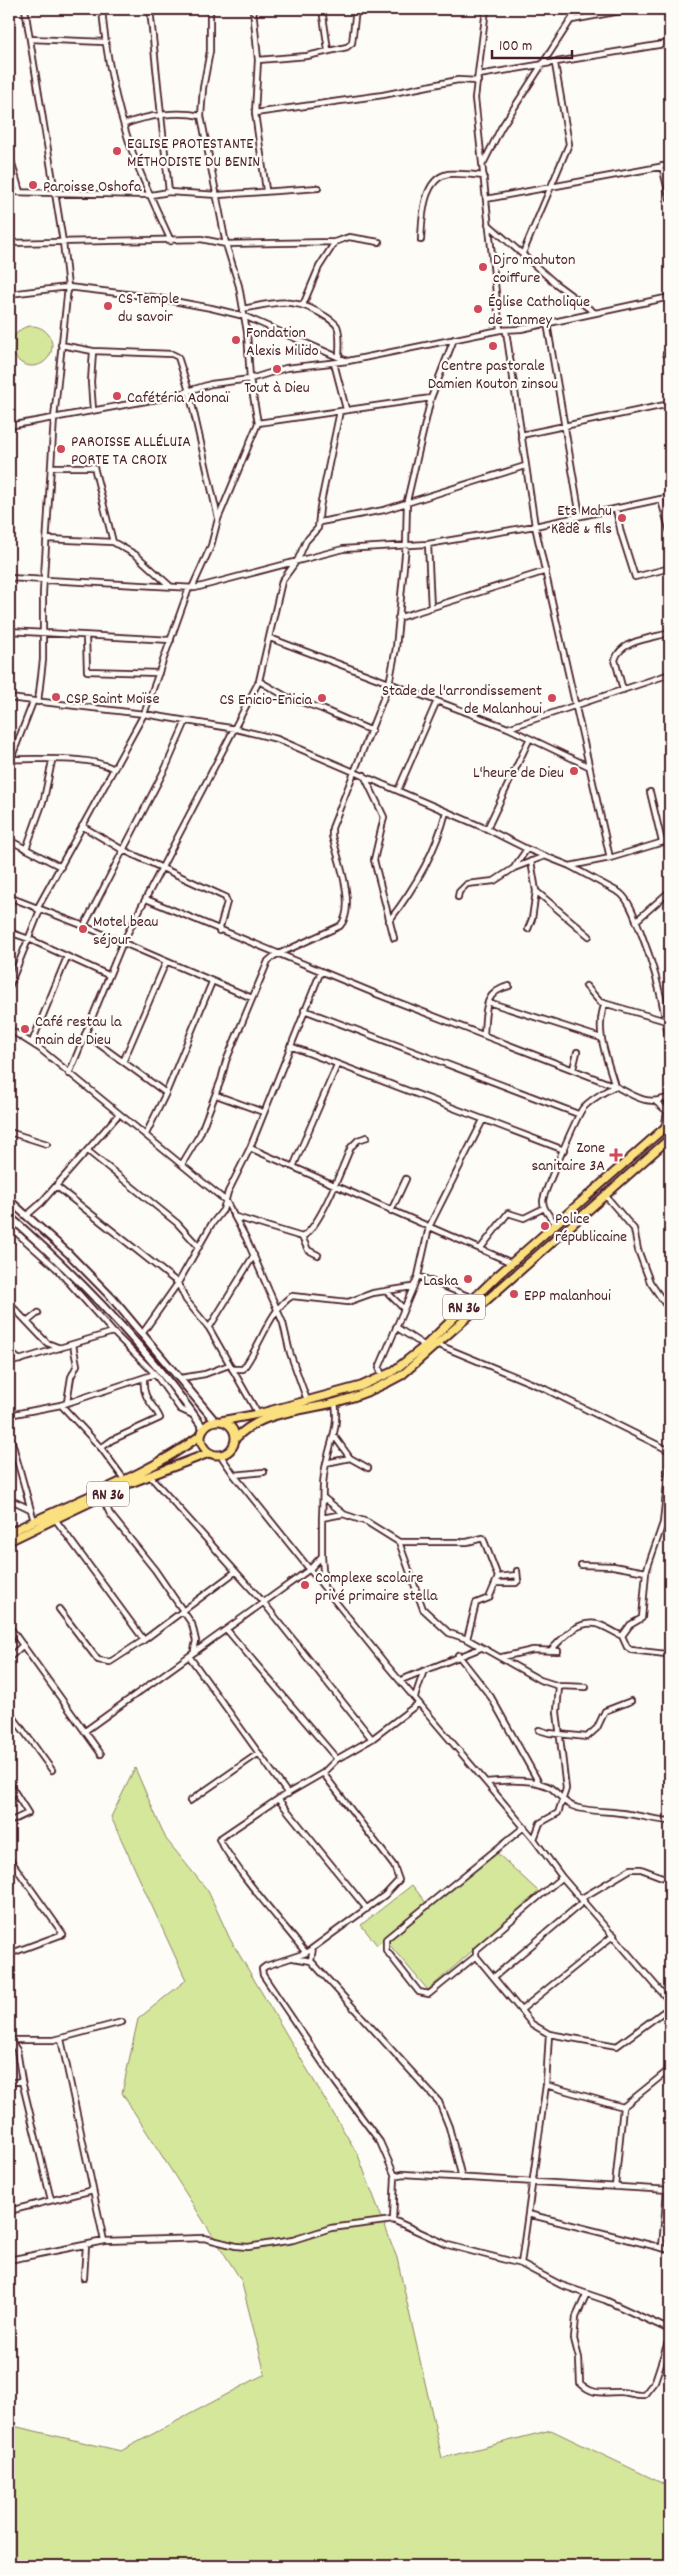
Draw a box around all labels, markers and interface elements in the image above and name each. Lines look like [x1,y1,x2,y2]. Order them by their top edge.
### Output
scale bar [492,28,572,60]
text: 100 m [499,36,532,58]
place label: EGLISE PROTESTANTE MÉTHODISTE DU BENIN [127,133,260,174]
marker: EGLISE PROTESTANTE MÉTHODISTE DU BENIN [111,145,123,157]
place label: Paroisse Oshofa [43,176,142,199]
marker: Paroisse Oshofa [27,179,39,191]
place label: Djro mahuton coiffure [493,249,575,290]
marker: Djro mahuton coiffure [477,261,489,273]
place label: CS Temple du savoir [118,288,179,329]
place label: Église Catholique de Tanmey [488,291,590,332]
marker: CS Temple du savoir [102,300,114,312]
marker: Église Catholique de Tanmey [472,303,484,315]
place label: Fondation Alexis Milido [246,322,319,363]
marker: Fondation Alexis Milido [230,334,242,346]
marker: Centre pastorale Damien Kouton zinsou [487,340,499,352]
place label: Centre pastorale Damien Kouton zinsou [428,355,558,396]
marker: Tout à Dieu [271,363,283,375]
place label: Tout à Dieu [244,377,310,400]
place label: Cafétéria Adonaï [127,387,230,410]
marker: Cafétéria Adonaï [111,390,123,402]
place label: PAROISSE ALLÉLUIA PORTE TA CROIX [71,431,191,472]
marker: PAROISSE ALLÉLUIA PORTE TA CROIX [55,443,67,455]
place label: Ets Mahu Kêdê & fils [551,500,612,541]
marker: Ets Mahu Kêdê & fils [616,512,628,524]
place label: Stade de l'arrondissement de Malanhoui [382,680,542,721]
place label: CSP Saint Moïse [66,688,160,711]
place label: CS Enicio-Enicia [219,689,312,712]
marker: CSP Saint Moïse [50,691,62,703]
marker: CS Enicio-Enicia [316,692,328,704]
marker: Stade de l'arrondissement de Malanhoui [546,692,558,704]
place label: L'heure de Dieu [473,762,564,785]
marker: L'heure de Dieu [568,765,580,777]
place label: Motel beau séjour [93,911,158,952]
marker: Motel beau séjour [77,923,89,935]
place label: Café restau la main de Dieu [35,1011,122,1052]
marker: Café restau la main de Dieu [19,1023,31,1035]
place label: Zone sanitaire 3A [532,1137,605,1178]
marker: Zone sanitaire 3A [609,1148,623,1162]
place label: Police républicaine [555,1208,627,1249]
marker: Police républicaine [539,1220,551,1232]
place label: Laska [423,1270,458,1293]
marker: Laska [462,1273,474,1285]
place label: EPP malanhoui [524,1285,611,1308]
marker: EPP malanhoui [508,1288,520,1300]
road number: RN 36 [443,1294,485,1320]
road number: RN 36 [87,1482,129,1506]
place label: Complexe scolaire privé primaire stella [315,1567,438,1608]
marker: Complexe scolaire privé primaire stella [299,1579,311,1591]

